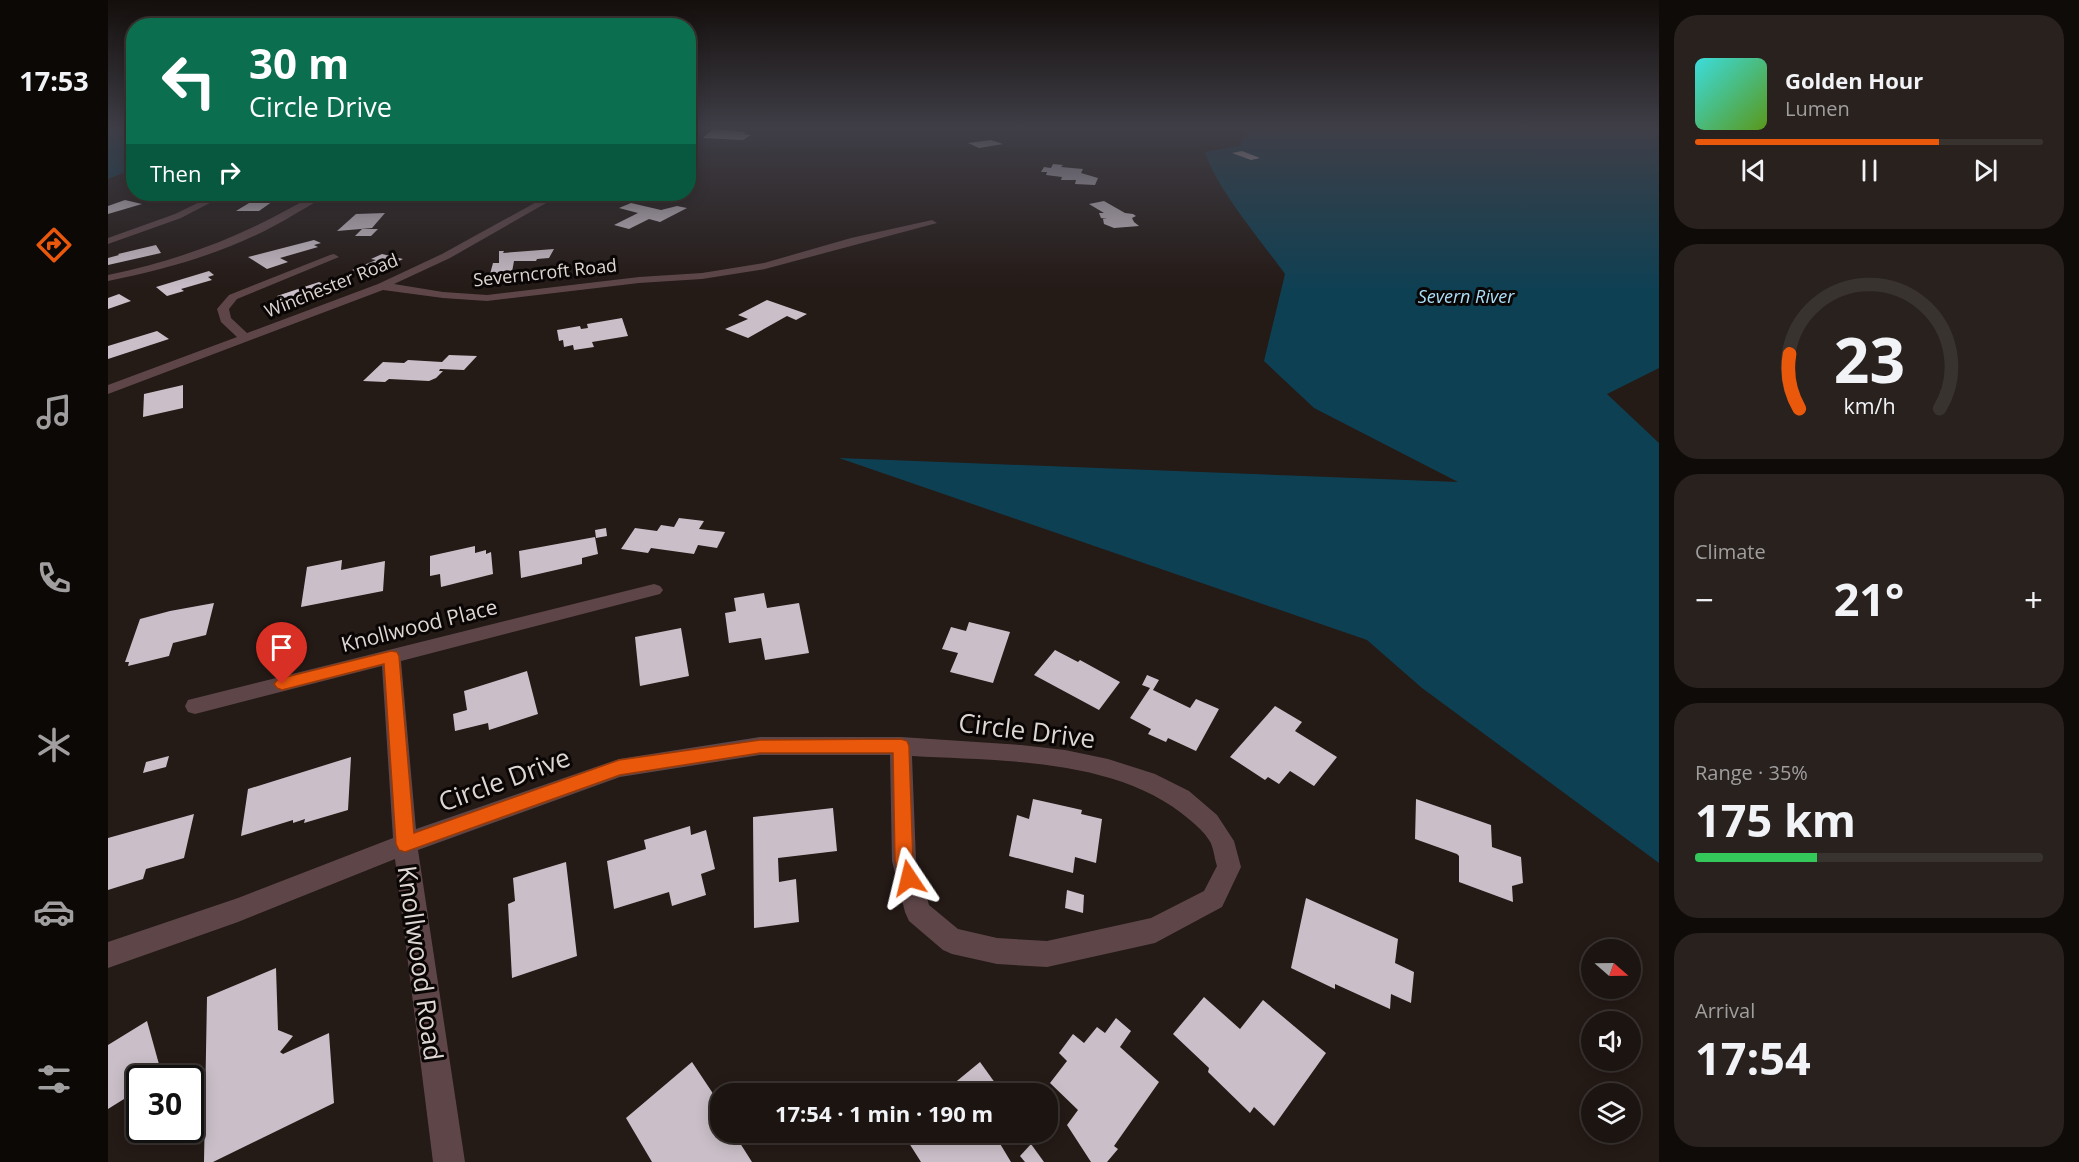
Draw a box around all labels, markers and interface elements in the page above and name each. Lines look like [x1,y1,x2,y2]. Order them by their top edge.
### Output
text: 30 m [249,34,349,91]
icon: left [150,42,228,120]
text: 17:53 [19,62,89,99]
text: Golden Hour [1785,65,1923,95]
text: Circle Drive [249,88,392,125]
text: Lumen [1785,95,1850,122]
icon: previous [1737,154,1770,187]
icon: pause [1853,154,1886,187]
icon: next [1969,154,2002,187]
icon: right [213,156,246,189]
text: Then [150,158,201,188]
icon: directions [33,224,75,266]
street label: Winchester Road [261,247,401,323]
street label: Severncroft Road [472,253,618,291]
water label: Severn River [1418,284,1515,308]
text: 23 [1833,316,1905,401]
icon: music [33,391,75,433]
text: km/h [1843,391,1895,420]
text: Climate [1695,538,1766,565]
icon: phone [33,557,75,599]
text: 21° [1834,568,1904,629]
text: − [1695,577,1714,622]
text: + [2024,577,2043,622]
street label: Knollwood Place [338,592,500,658]
pin [256,622,307,684]
icon: arrive [265,631,298,664]
street label: Circle Drive [957,704,1097,756]
icon: climate [33,724,75,766]
street label: Circle Drive [433,739,575,819]
text: Range · 35% [1695,759,1808,786]
text: 175 km [1695,789,1856,850]
position arrow [877,846,941,910]
street label: Knollwood Road [389,863,453,1063]
icon: car [33,891,75,933]
north arrow [1581,939,1641,999]
map controls [1581,939,1641,1143]
text: Arrival [1695,997,1755,1024]
button: sound [1581,1011,1641,1071]
text: 17:54 [1695,1027,1811,1088]
icon: filters [33,1058,75,1100]
speed limit sign: 30 [126,1065,204,1143]
button: layers [1581,1083,1641,1143]
text: 17:54 · 1 min · 190 m [775,1098,993,1128]

